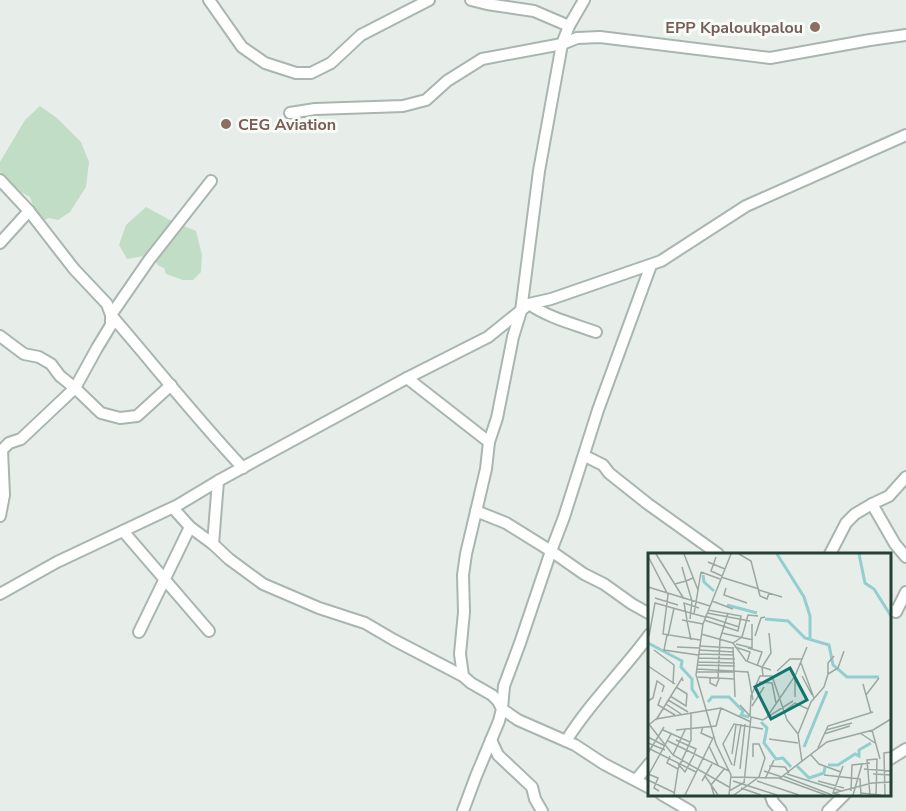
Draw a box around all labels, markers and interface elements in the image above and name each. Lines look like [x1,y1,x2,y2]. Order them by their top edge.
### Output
place label: EPP Kpaloukpalou [665,17,803,39]
marker: EPP Kpaloukpalou [808,20,822,34]
place label: CEG Aviation [238,114,336,136]
marker: CEG Aviation [219,117,233,131]
inset map [648,553,891,796]

